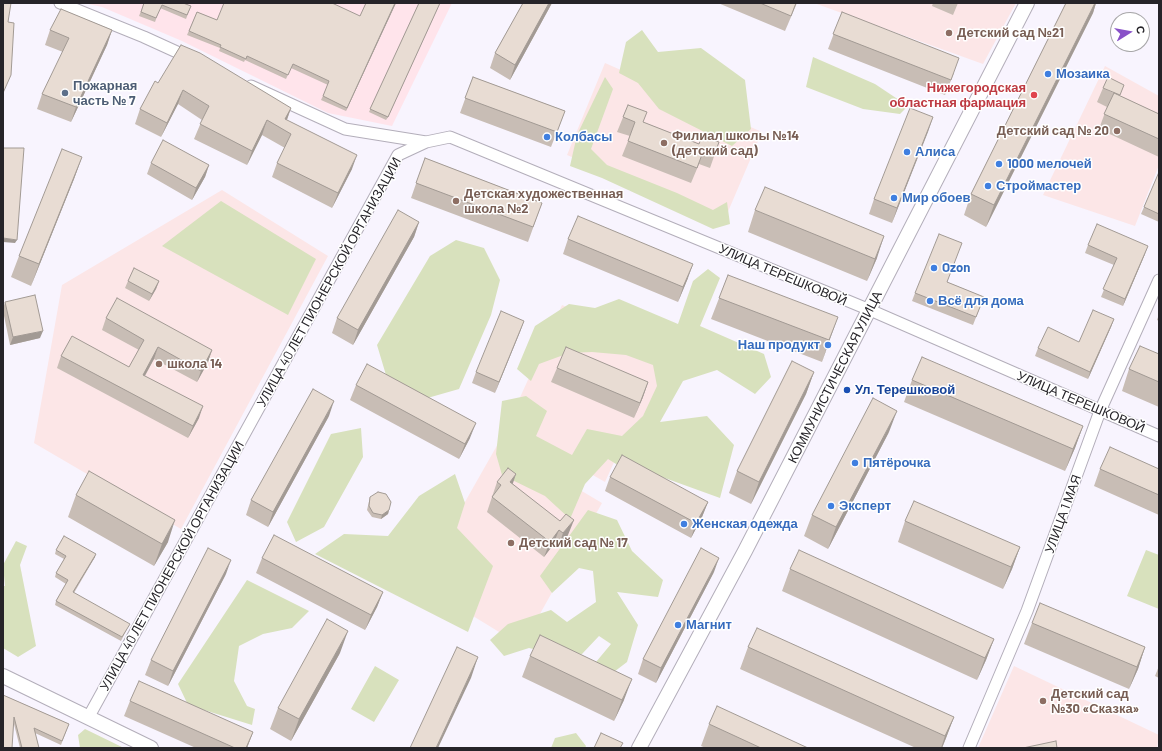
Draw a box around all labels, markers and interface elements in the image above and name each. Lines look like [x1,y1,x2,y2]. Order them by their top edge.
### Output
north arrow [1110,12,1150,52]
place label: Детский сад №21 [957,25,1064,41]
text: С [1134,25,1148,35]
marker: Детский сад №21 [944,28,954,38]
place label: Мозаика [1056,66,1110,82]
marker: Мозаика [1043,69,1053,79]
place label: Пожарная часть № 7 [73,78,137,109]
place label: Нижегородская областная фармация [889,80,1026,111]
marker: Пожарная часть № 7 [60,88,70,98]
marker: Нижегородская областная фармация [1029,90,1039,100]
place label: Детский сад № 20 [997,123,1109,139]
marker: Детский сад № 20 [1112,126,1122,136]
place label: Филиал школы №14 (детский сад) [672,128,799,159]
place label: Колбасы [555,129,612,145]
marker: Колбасы [542,132,552,142]
marker: Филиал школы №14 (детский сад) [659,138,669,148]
place label: Алиса [915,144,955,160]
marker: Алиса [902,147,912,157]
street label: УЛИЦА 40 ЛЕТ ПИОНЕРСКОЙ ОРГАНИЗАЦИИ [254,155,404,409]
place label: 1000 мелочей [1007,156,1092,172]
marker: 1000 мелочей [994,159,1004,169]
place label: Строймастер [996,178,1081,194]
marker: Строймастер [983,181,993,191]
place label: Детская художественная школа №2 [464,186,623,217]
place label: Мир обоев [902,190,970,206]
marker: Мир обоев [889,193,899,203]
marker: Детская художественная школа №2 [451,196,461,206]
street label: УЛИЦА ТЕРЕШКОВОЙ [717,241,849,309]
place label: Ozon [942,260,970,276]
marker: Ozon [929,263,939,273]
street label: КОММУНИСТИЧЕСКАЯ УЛИЦА [785,288,885,466]
place label: Всё для дома [938,293,1024,309]
marker: Всё для дома [925,296,935,306]
place label: Наш продукт [738,337,820,353]
marker: Наш продукт [823,340,833,350]
place label: школа 14 [167,356,222,372]
marker: школа 14 [154,359,164,369]
street label: УЛИЦА ТЕРЕШКОВОЙ [1015,368,1147,436]
place label: Ул. Терешковой [855,382,955,398]
marker: Ул. Терешковой [842,385,852,395]
street label: УЛИЦА 40 ЛЕТ ПИОНЕРСКОЙ ОРГАНИЗАЦИИ [97,439,247,693]
place label: Пятёрочка [863,455,930,471]
marker: Пятёрочка [850,458,860,468]
street label: УЛИЦА 1 МАЯ [1042,473,1084,555]
place label: Эксперт [839,498,891,514]
marker: Эксперт [826,501,836,511]
place label: Женская одежда [692,516,798,532]
marker: Женская одежда [679,519,689,529]
place label: Детский сад № 17 [519,535,628,551]
marker: Детский сад № 17 [506,538,516,548]
place label: Магнит [686,617,732,633]
marker: Магнит [673,620,683,630]
place label: Детский сад №30 «Сказка» [1051,686,1139,717]
marker: Детский сад №30 «Сказка» [1038,696,1048,706]

